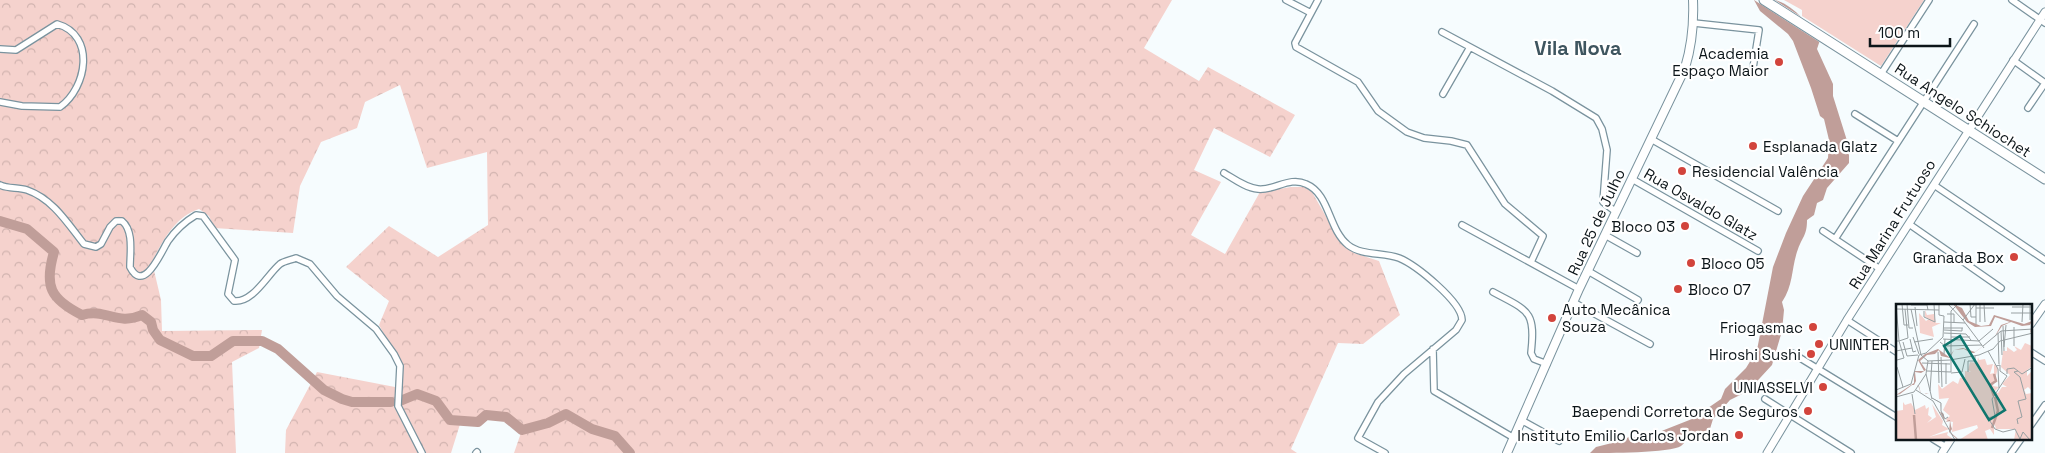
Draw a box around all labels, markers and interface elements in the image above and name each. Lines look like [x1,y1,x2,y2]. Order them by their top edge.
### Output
scale bar [1870,15,1950,47]
text: 100 m [1878,23,1920,42]
district label: Vila Nova [1534,35,1622,61]
place label: Academia Espaço Maior [1672,44,1769,80]
marker: Academia Espaço Maior [1773,56,1785,68]
street label: Rua Angelo Schiochet [1891,59,2035,161]
place label: Esplanada Glatz [1763,137,1878,156]
marker: Esplanada Glatz [1747,140,1759,152]
street label: Rua Marina Frutuoso [1844,156,1940,292]
place label: Residencial Valência [1692,162,1839,181]
street label: Rua Osvaldo Glatz [1641,164,1761,244]
marker: Residencial Valência [1676,165,1688,177]
street label: Rua 25 de Julho [1563,166,1629,278]
place label: Bloco 03 [1611,217,1675,236]
marker: Bloco 03 [1679,220,1691,232]
place label: Granada Box [1913,248,2004,267]
marker: Granada Box [2008,251,2020,263]
place label: Bloco 05 [1701,254,1765,273]
marker: Bloco 05 [1685,257,1697,269]
place label: Bloco 07 [1688,280,1751,299]
marker: Bloco 07 [1672,283,1684,295]
place label: Auto Mecânica Souza [1562,300,1671,336]
inset map [1896,304,2032,440]
marker: Auto Mecânica Souza [1546,312,1558,324]
place label: Friogasmac [1720,318,1803,337]
marker: Friogasmac [1807,321,1819,333]
place label: UNINTER [1829,335,1889,354]
marker: UNINTER [1813,338,1825,350]
place label: Hiroshi Sushi [1709,345,1801,364]
marker: Hiroshi Sushi [1805,348,1817,360]
place label: UNIASSELVI [1733,378,1813,397]
marker: UNIASSELVI [1817,381,1829,393]
place label: Baependi Corretora de Seguros [1572,402,1798,421]
marker: Baependi Corretora de Seguros [1802,405,1814,417]
place label: Instituto Emilio Carlos Jordan [1517,426,1729,445]
marker: Instituto Emilio Carlos Jordan [1733,429,1745,441]

